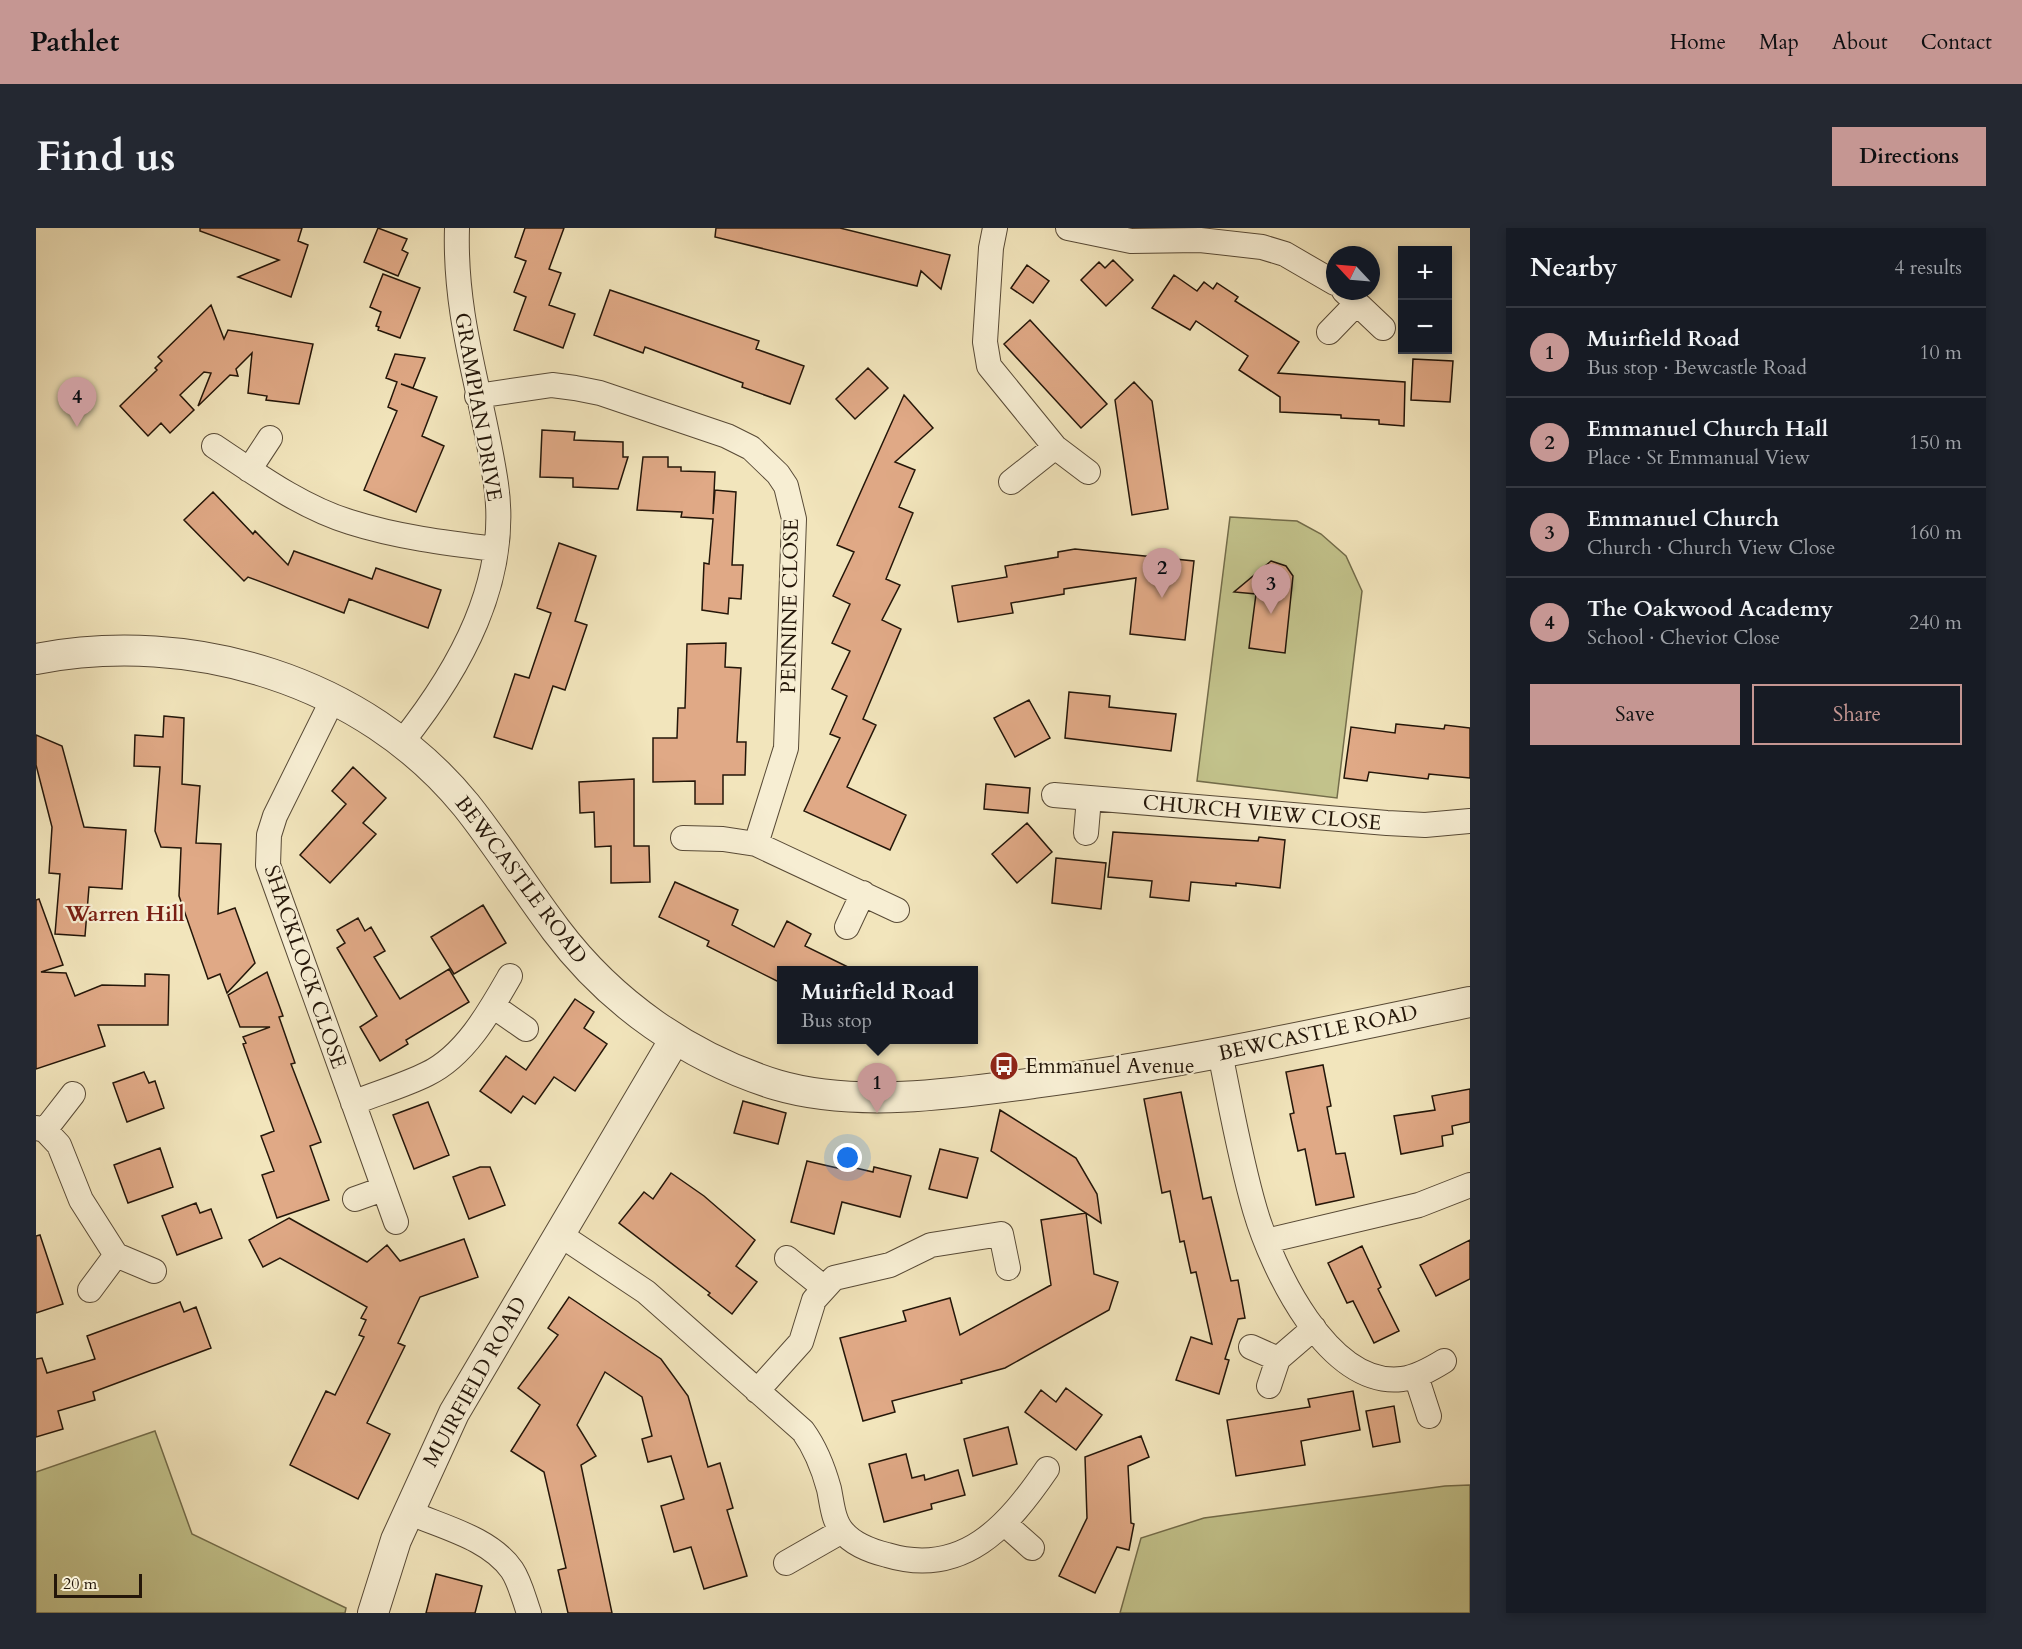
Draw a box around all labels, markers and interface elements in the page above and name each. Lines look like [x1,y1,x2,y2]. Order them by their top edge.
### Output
text: Pathlet [30,23,119,61]
text: Home [1670,28,1726,57]
text: Map [1759,28,1799,57]
text: About [1832,28,1888,57]
text: Contact [1921,28,1992,57]
button: Directions [1832,127,1986,186]
text: Find us [36,128,176,185]
north arrow [1326,246,1380,300]
map controls [1398,246,1452,354]
button: + [1398,246,1452,300]
text: Nearby [1530,250,1618,285]
text: 4 results [1894,254,1962,281]
button: − [1398,300,1452,354]
street label: GRAMPIAN DRIVE [447,310,509,504]
text: Muirfield Road [1587,324,1740,354]
text: 1 [1544,339,1555,366]
text: 10 m [1919,339,1962,366]
text: Bus stop · Bewcastle Road [1587,354,1807,381]
pin: 4 [58,378,96,427]
text: Emmanuel Church Hall [1587,414,1828,444]
text: 2 [1544,429,1555,456]
text: 150 m [1909,429,1962,456]
text: Place · St Emmanual View [1587,444,1810,471]
text: Emmanuel Church [1587,504,1779,534]
street label: PENNINE CLOSE [774,518,806,694]
text: 3 [1544,519,1555,546]
text: 160 m [1909,519,1962,546]
text: Church · Church View Close [1587,534,1835,561]
pin: 2 [1142,548,1182,598]
pin: 3 [1252,564,1290,614]
text: The Oakwood Academy [1587,594,1833,624]
text: 4 [1544,609,1555,636]
text: 240 m [1909,609,1962,636]
text: School · Cheviot Close [1587,624,1780,651]
button: Save [1530,684,1740,745]
button: Share [1752,684,1962,745]
street label: CHURCH VIEW CLOSE [1142,788,1383,838]
street label: BEWCASTLE ROAD [448,790,594,970]
street label: SHACKLOCK CLOSE [257,861,353,1073]
district label: Warren Hill [64,899,185,929]
popup [777,966,978,1044]
text: Muirfield Road [801,977,954,1007]
street label: BEWCASTLE ROAD [1216,998,1420,1068]
text: Bus stop [801,1007,872,1034]
bus stop icon: Emmanuel Avenue [988,1050,1020,1082]
place label: Emmanuel Avenue [1025,1052,1195,1081]
pin: 1 [858,1064,896,1113]
your location [833,1143,862,1172]
street label: MUIRFIELD ROAD [416,1292,534,1472]
scale bar [54,1571,142,1598]
text: 20 m [63,1573,97,1595]

